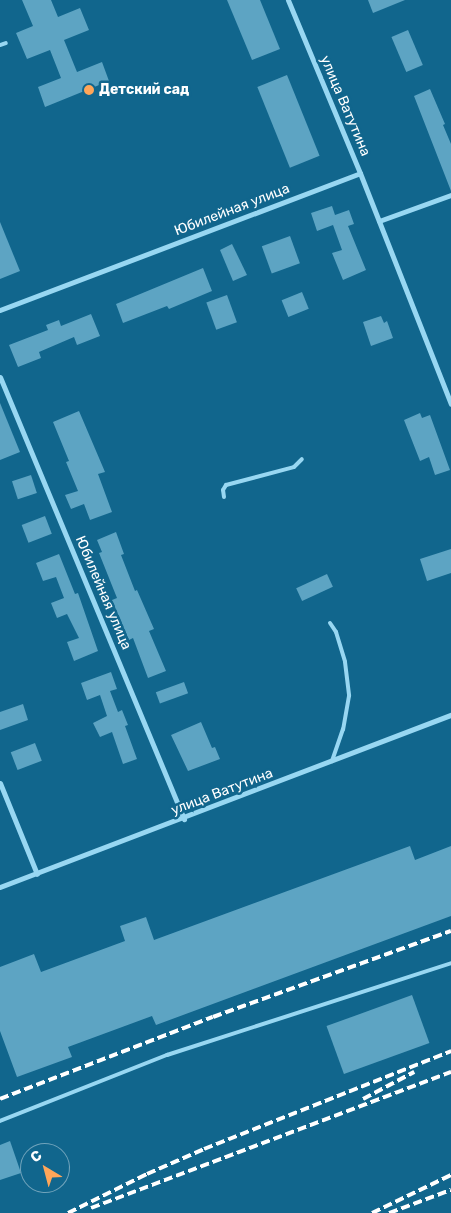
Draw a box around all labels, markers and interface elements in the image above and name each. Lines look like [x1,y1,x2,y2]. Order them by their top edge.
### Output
street label: улица Ватутина [316,53,374,159]
place label: Детский сад [99,82,189,98]
marker: Детский сад [83,84,95,96]
street label: Юбилейная улица [172,180,292,240]
street label: Юбилейная улица [71,534,135,652]
street label: улица Ватутина [169,765,275,819]
north arrow [20,1143,70,1193]
text: С [27,1147,45,1166]

